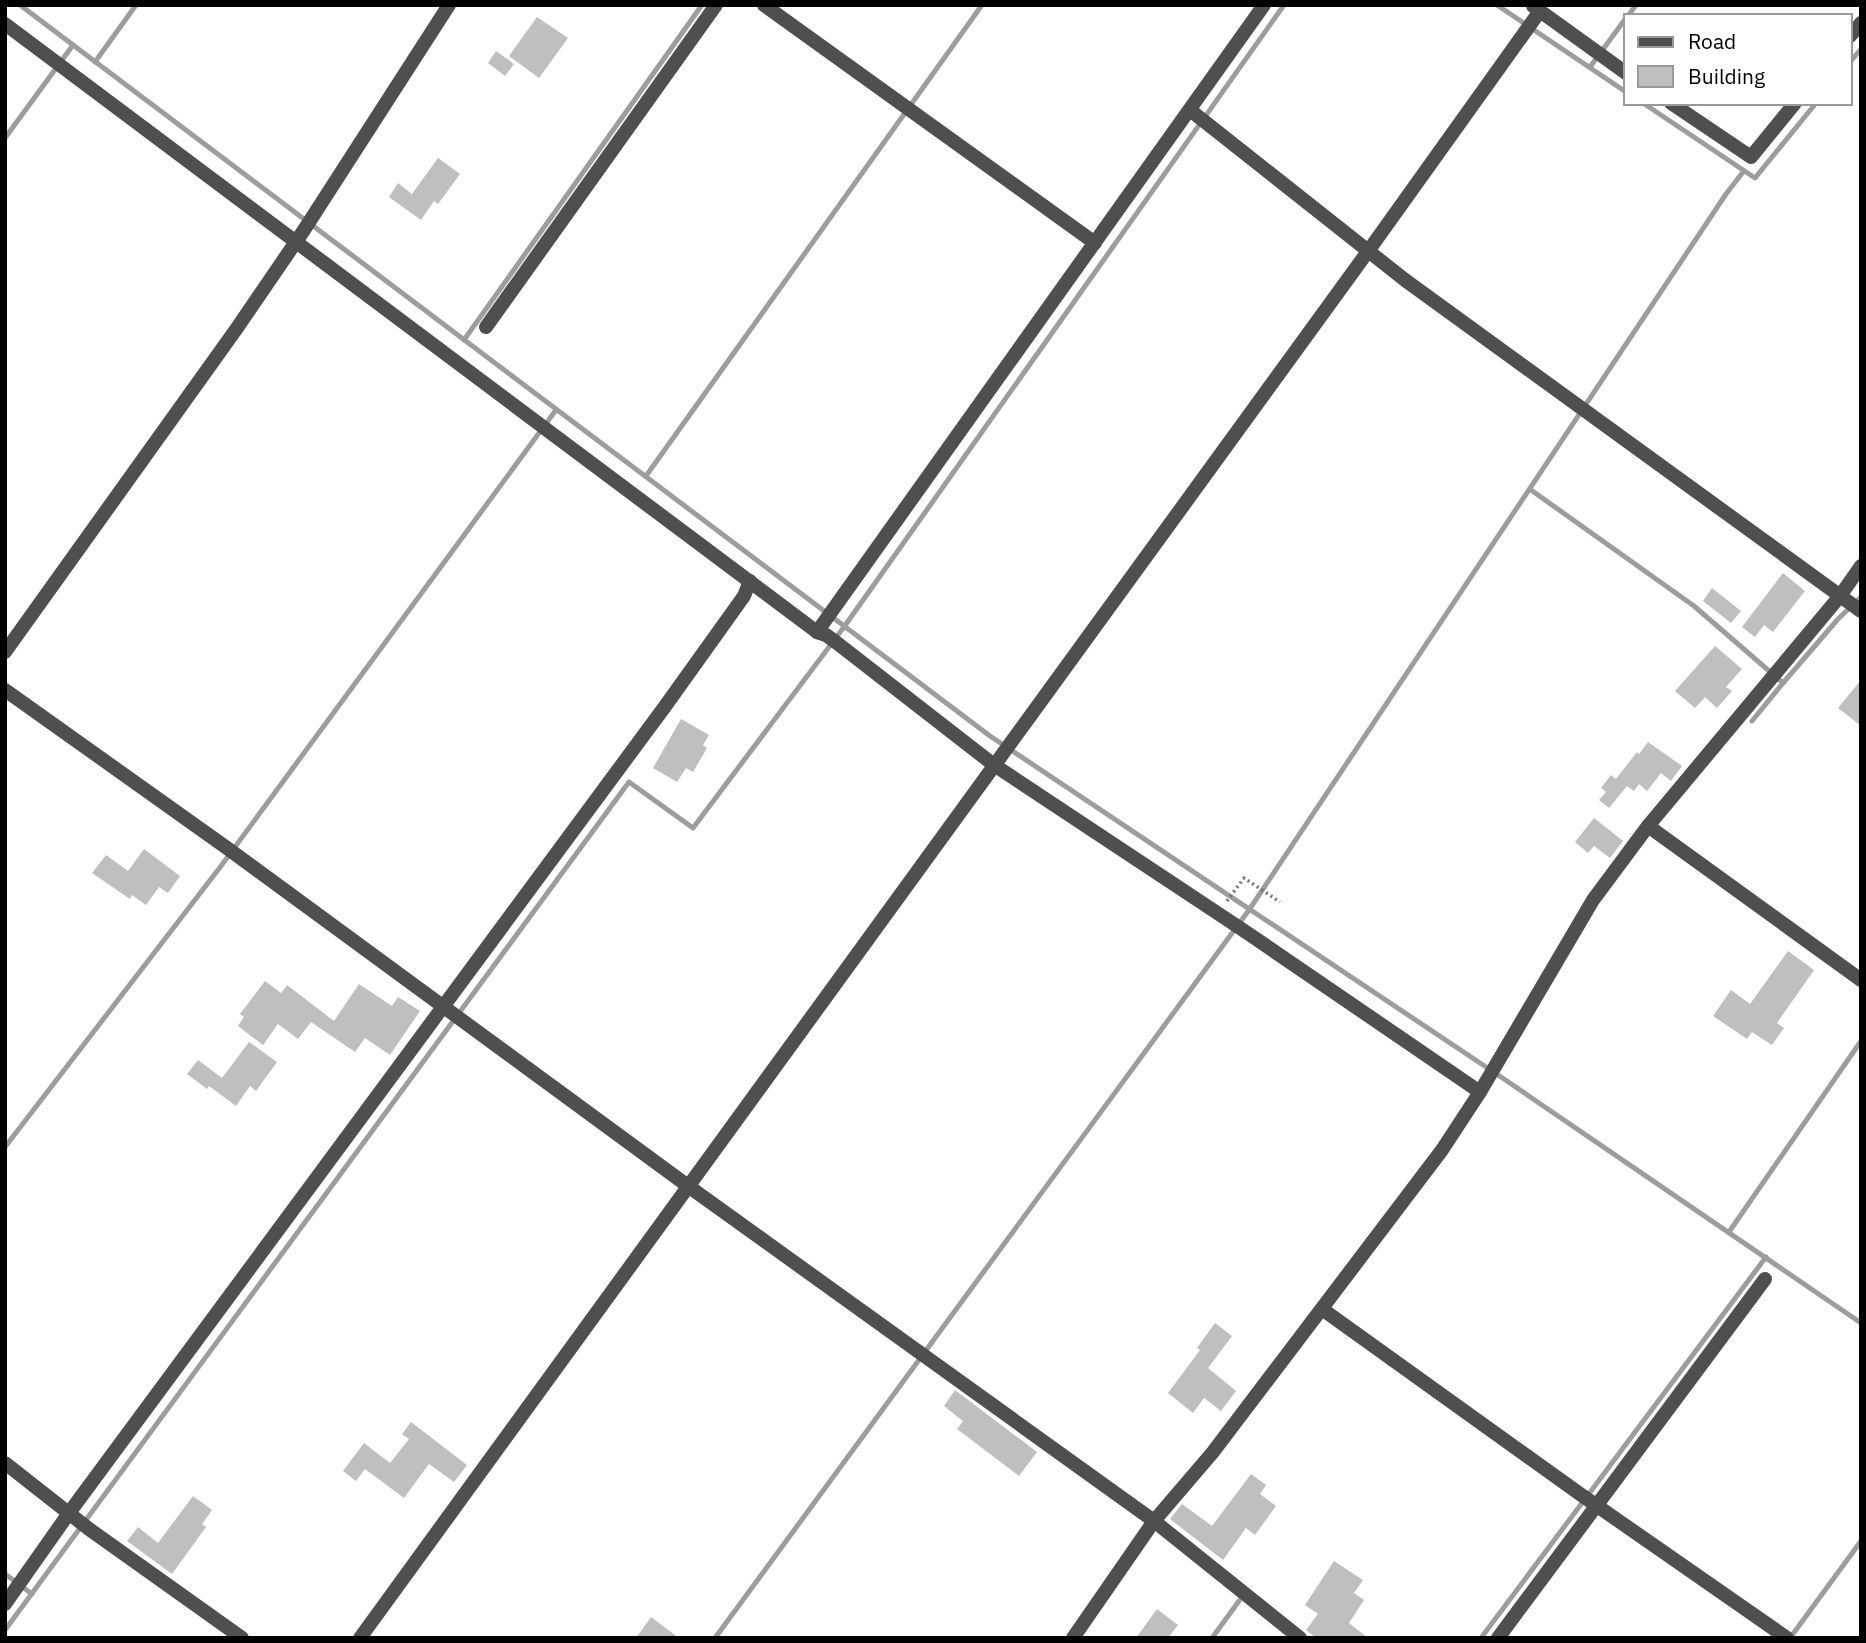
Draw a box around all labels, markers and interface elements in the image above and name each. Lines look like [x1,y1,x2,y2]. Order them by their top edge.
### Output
legend [1624,14,1852,105]
text: Road [1688,27,1736,55]
text: Building [1688,62,1765,90]

